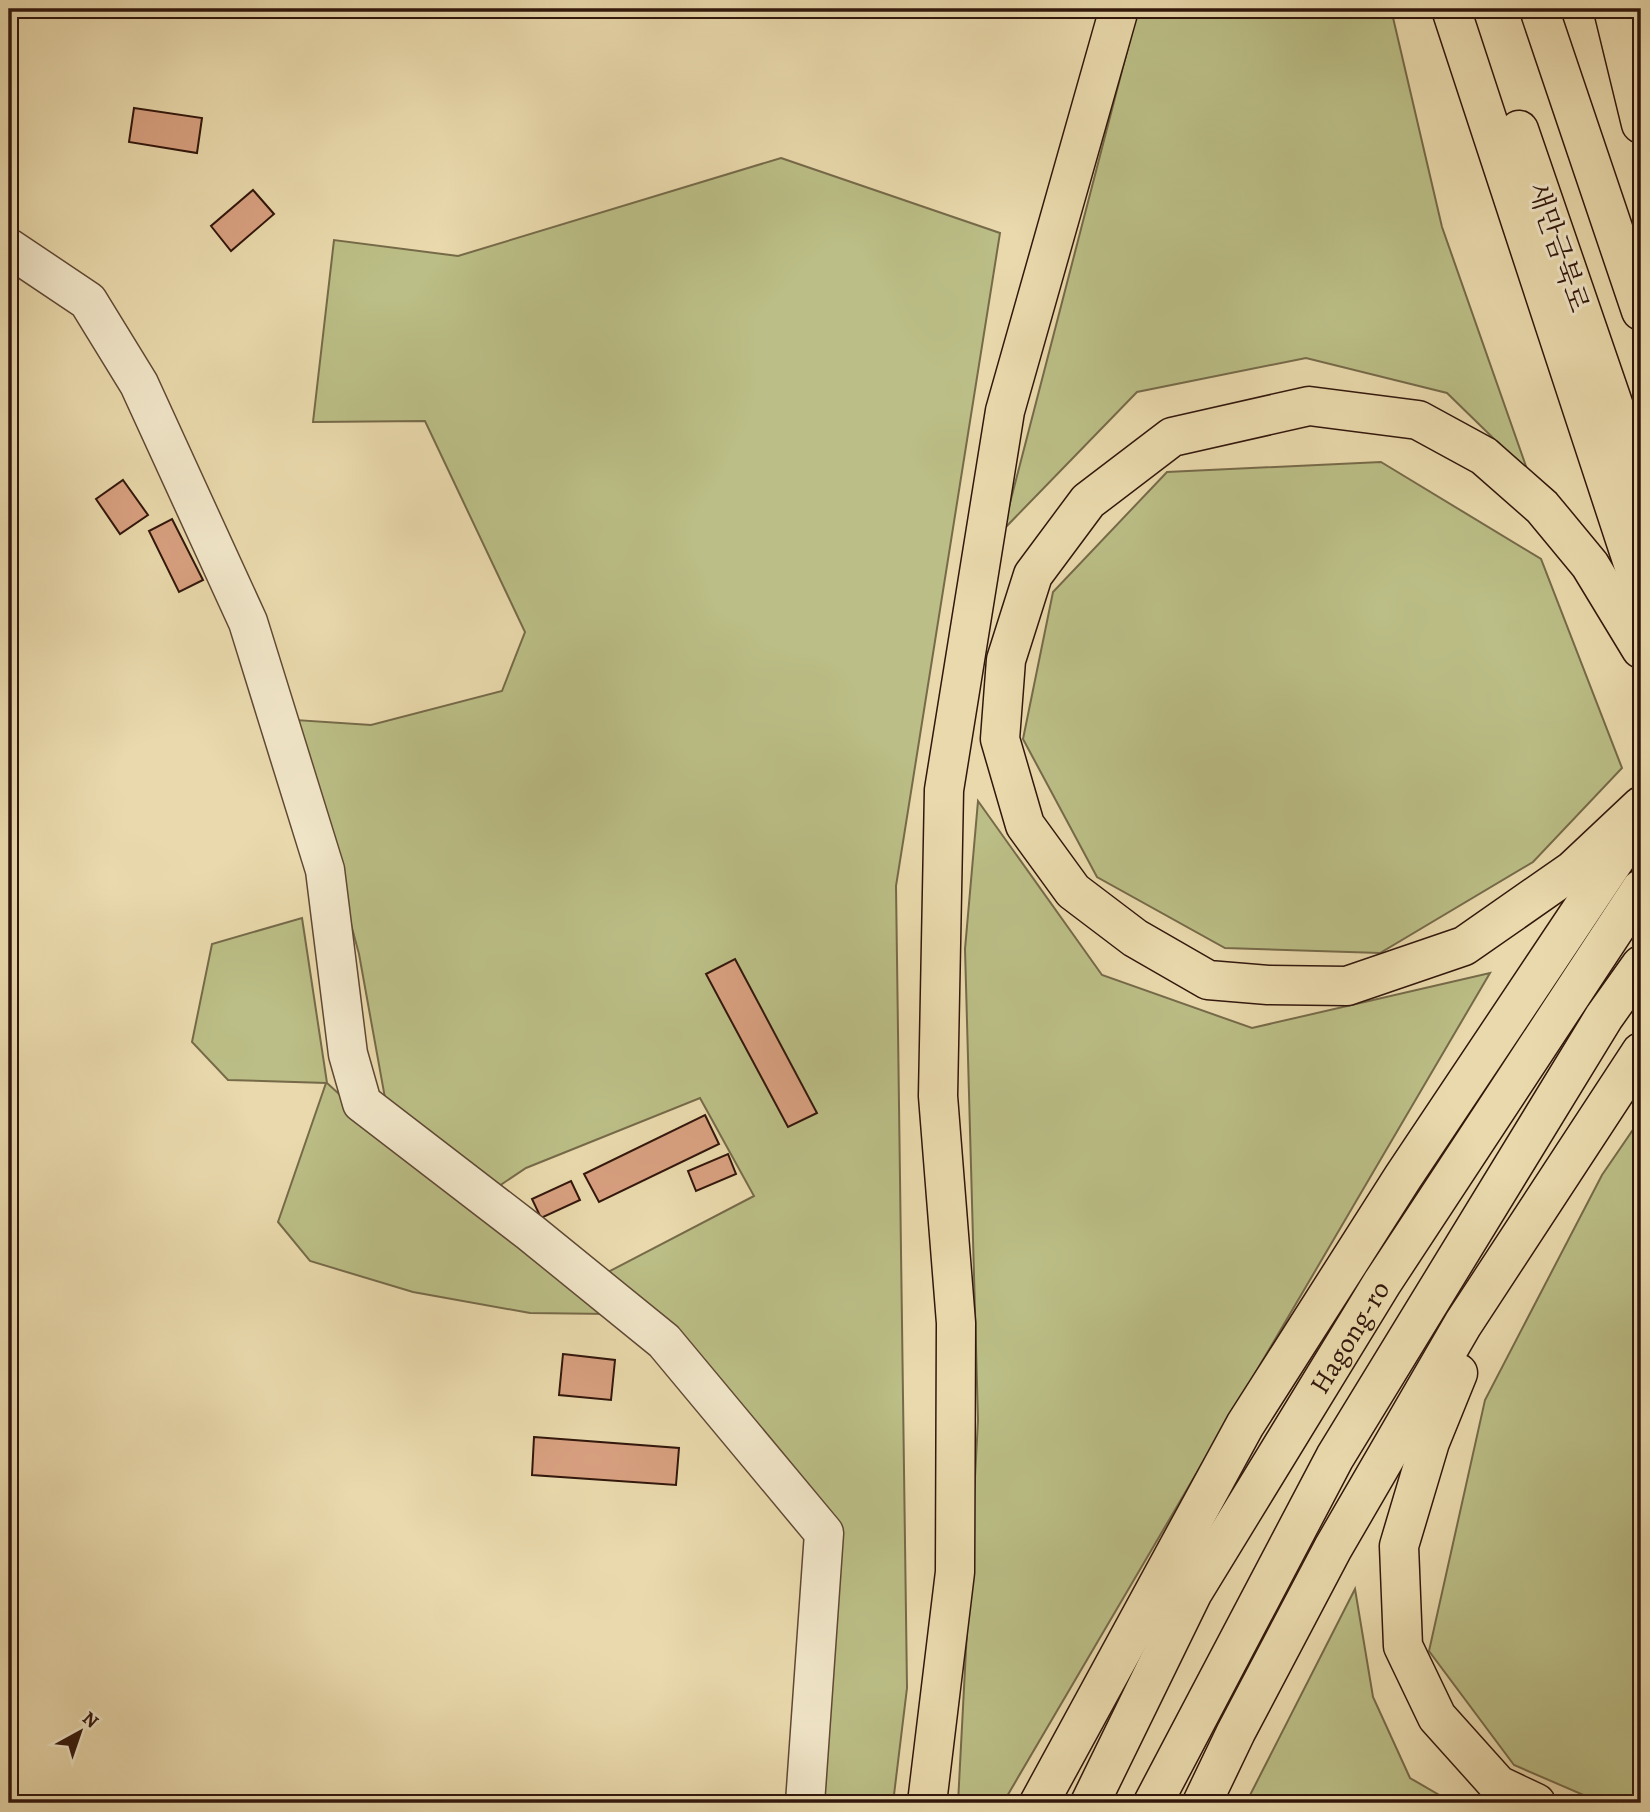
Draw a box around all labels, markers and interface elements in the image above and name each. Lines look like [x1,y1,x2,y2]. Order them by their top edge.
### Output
street label: 새만금북로 [1518,177,1598,317]
street label: Hagong-ro [1301,1274,1399,1401]
north arrow [46,1696,116,1766]
text: N [77,1705,104,1734]

